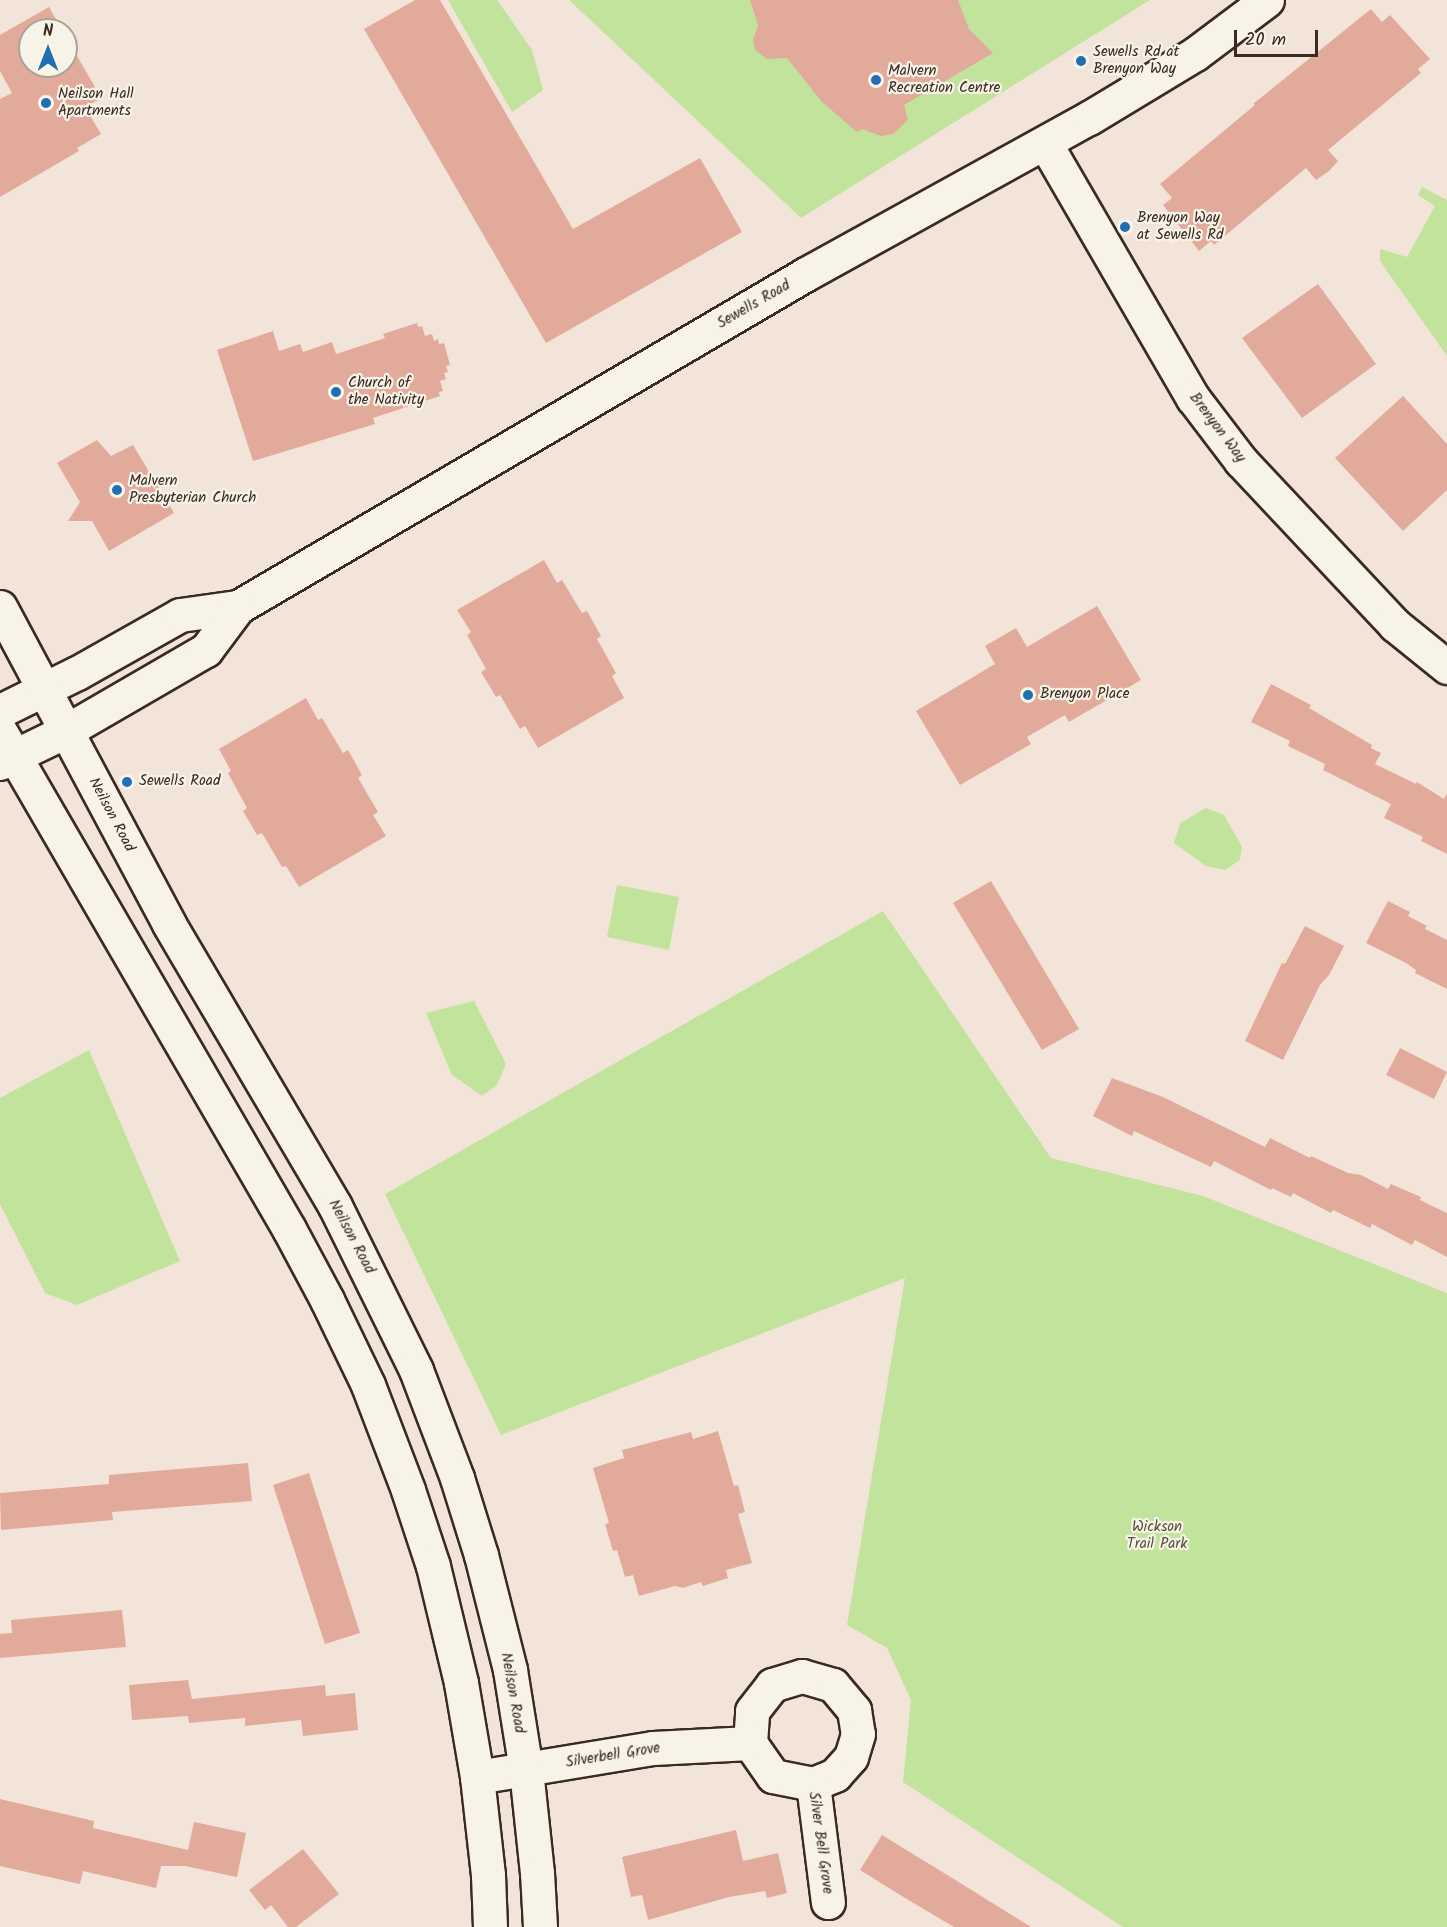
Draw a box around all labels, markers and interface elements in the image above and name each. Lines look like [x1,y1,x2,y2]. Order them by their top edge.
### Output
north arrow [18,18,78,78]
scale bar [1237,18,1321,56]
text: N [43,19,53,44]
text: 20 m [1245,26,1286,55]
place label: Sewells Rd at Brenyon Way [1093,43,1179,78]
marker: Sewells Rd at Brenyon Way [1074,54,1088,68]
place label: Malvern Recreation Centre [888,62,1000,97]
marker: Malvern Recreation Centre [869,73,883,87]
place label: Neilson Hall Apartments [58,85,134,120]
marker: Neilson Hall Apartments [39,96,53,110]
place label: Brenyon Way at Sewells Rd [1137,209,1223,244]
marker: Brenyon Way at Sewells Rd [1118,220,1132,234]
street label: Sewells Road [714,277,794,333]
place label: Church of the Nativity [348,374,424,409]
marker: Church of the Nativity [329,385,343,399]
street label: Brenyon Way [1185,389,1249,467]
place label: Malvern Presbyterian Church [129,472,256,507]
marker: Malvern Presbyterian Church [110,483,124,497]
place label: Brenyon Place [1040,686,1129,704]
marker: Brenyon Place [1021,688,1035,702]
place label: Sewells Road [139,773,220,791]
street label: Neilson Road [84,775,138,855]
marker: Sewells Road [120,775,134,789]
street label: Neilson Road [324,1197,378,1277]
park label: Wickson Trail Park [1127,1518,1187,1553]
street label: Neilson Road [496,1651,528,1735]
street label: Silverbell Grove [565,1740,661,1772]
street label: Silver Bell Grove [804,1791,836,1895]

